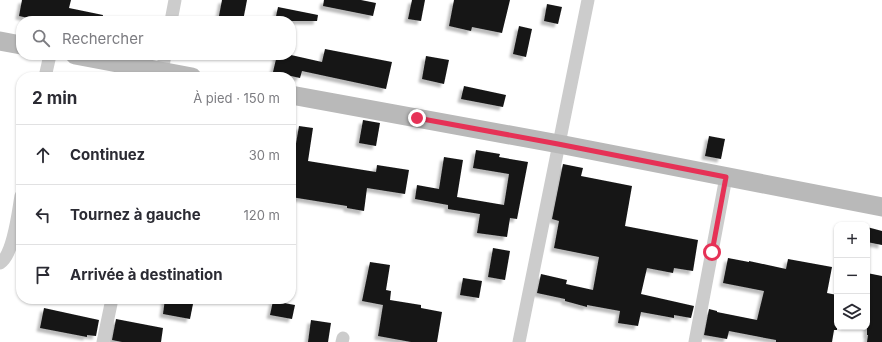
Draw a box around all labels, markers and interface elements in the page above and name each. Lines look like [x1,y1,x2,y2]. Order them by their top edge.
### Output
search box [16,16,296,60]
icon: search [30,27,52,49]
text: Rechercher [62,29,144,48]
text: 2 min [32,88,77,108]
text: À pied · 150 m [193,90,280,106]
route end [408,109,426,127]
icon: ahead [32,144,54,166]
text: Continuez [70,145,145,164]
text: 30 m [249,147,280,163]
icon: left [32,204,54,226]
text: Tournez à gauche [70,205,201,224]
text: 120 m [244,207,280,223]
map controls [834,222,870,330]
button: + [834,222,870,258]
route start [703,243,721,261]
button: − [834,258,870,294]
icon: arrive [32,264,54,286]
text: Arrivée à destination [70,265,223,284]
button: layers [834,294,870,330]

